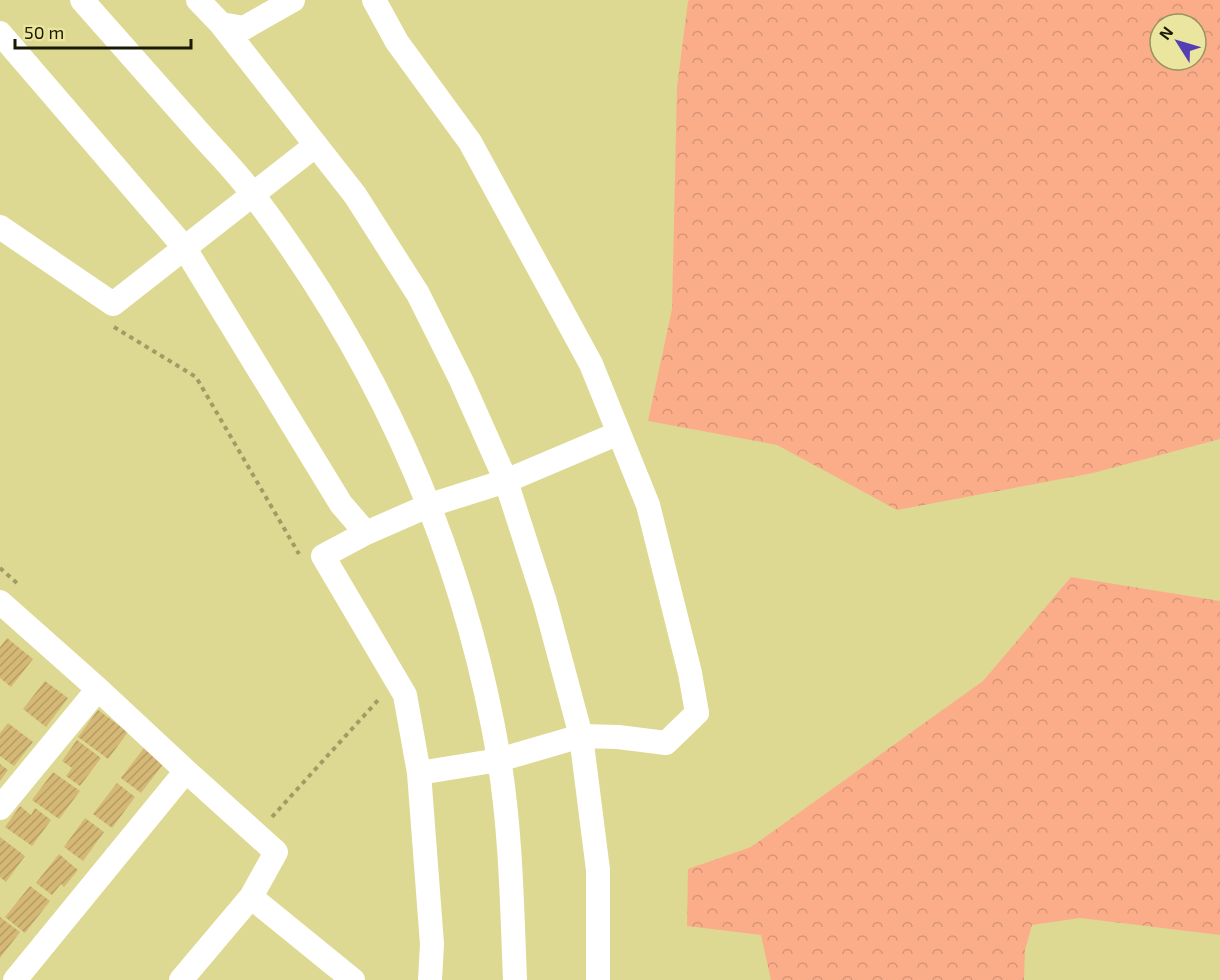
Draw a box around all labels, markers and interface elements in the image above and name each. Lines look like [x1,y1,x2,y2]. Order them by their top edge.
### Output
scale bar [15,12,190,50]
north arrow [1148,12,1208,72]
text: 50 m [24,21,64,43]
text: N [1155,22,1177,43]

